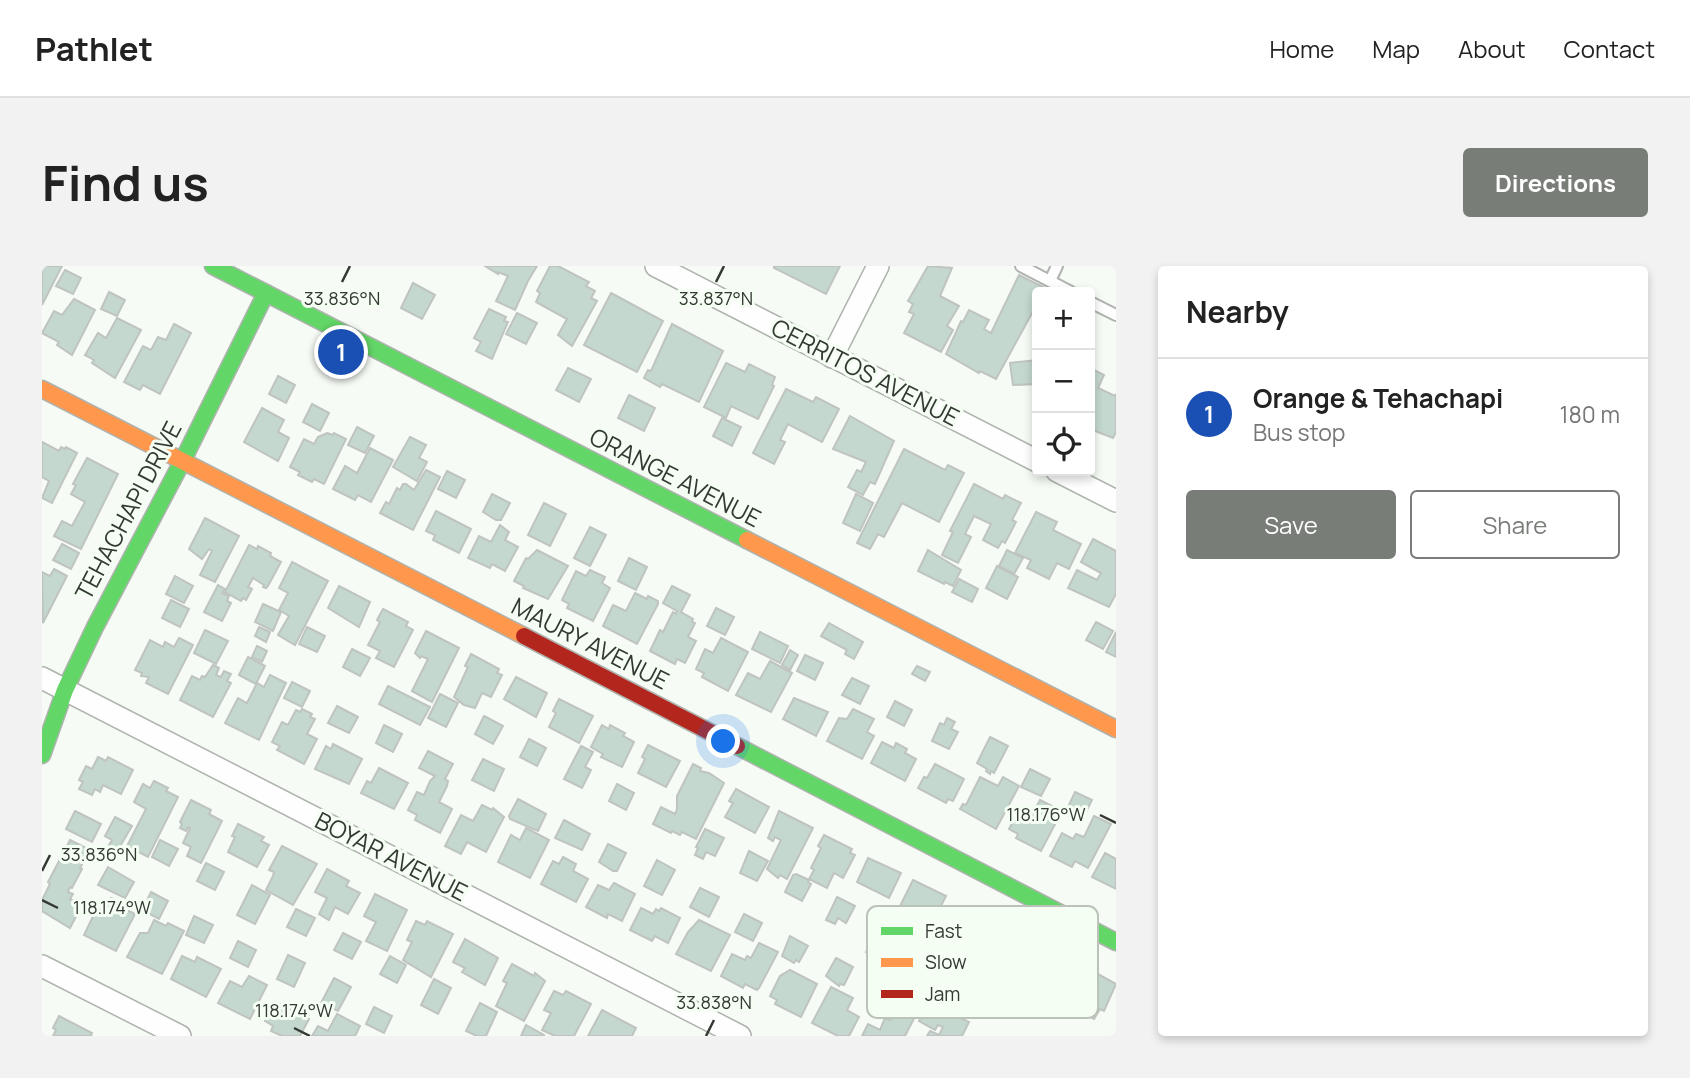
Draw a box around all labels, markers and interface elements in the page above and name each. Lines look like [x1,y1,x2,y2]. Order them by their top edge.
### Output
text: Pathlet [35,26,153,71]
text: Home [1269,32,1334,65]
text: Map [1372,32,1420,65]
text: About [1458,32,1526,65]
text: Contact [1564,32,1655,65]
button: Directions [1463,148,1648,217]
text: Find us [42,149,209,216]
text: 33.836°N [304,286,380,310]
text: 33.837°N [679,286,753,310]
map controls [1032,287,1095,476]
button: + [1032,287,1095,350]
text: Nearby [1186,291,1289,332]
street label: CERRITOS AVENUE [766,310,965,433]
pin: 1 [318,326,364,378]
button: − [1032,350,1095,413]
text: Orange & Tehachapi [1253,380,1503,416]
text: 1 [1204,398,1214,430]
text: 180 m [1560,398,1620,430]
button: locate [1032,413,1095,476]
street label: TEHACHAPI DRIVE [67,415,189,605]
text: Bus stop [1253,416,1345,448]
street label: ORANGE AVENUE [584,419,767,534]
button: Save [1186,490,1396,559]
button: Share [1410,490,1620,559]
street label: MAURY AVENUE [506,589,675,697]
your location [706,724,740,758]
text: 118.176°W [1006,802,1086,826]
street label: BOYAR AVENUE [310,803,473,908]
text: 33.836°N [61,842,137,866]
text: 118.174°W [73,895,151,919]
legend [867,906,1098,1018]
text: Fast [925,918,962,944]
text: Slow [925,949,967,975]
text: Jam [925,981,960,1007]
text: 33.838°N [676,990,752,1014]
text: 118.174°W [255,998,333,1022]

